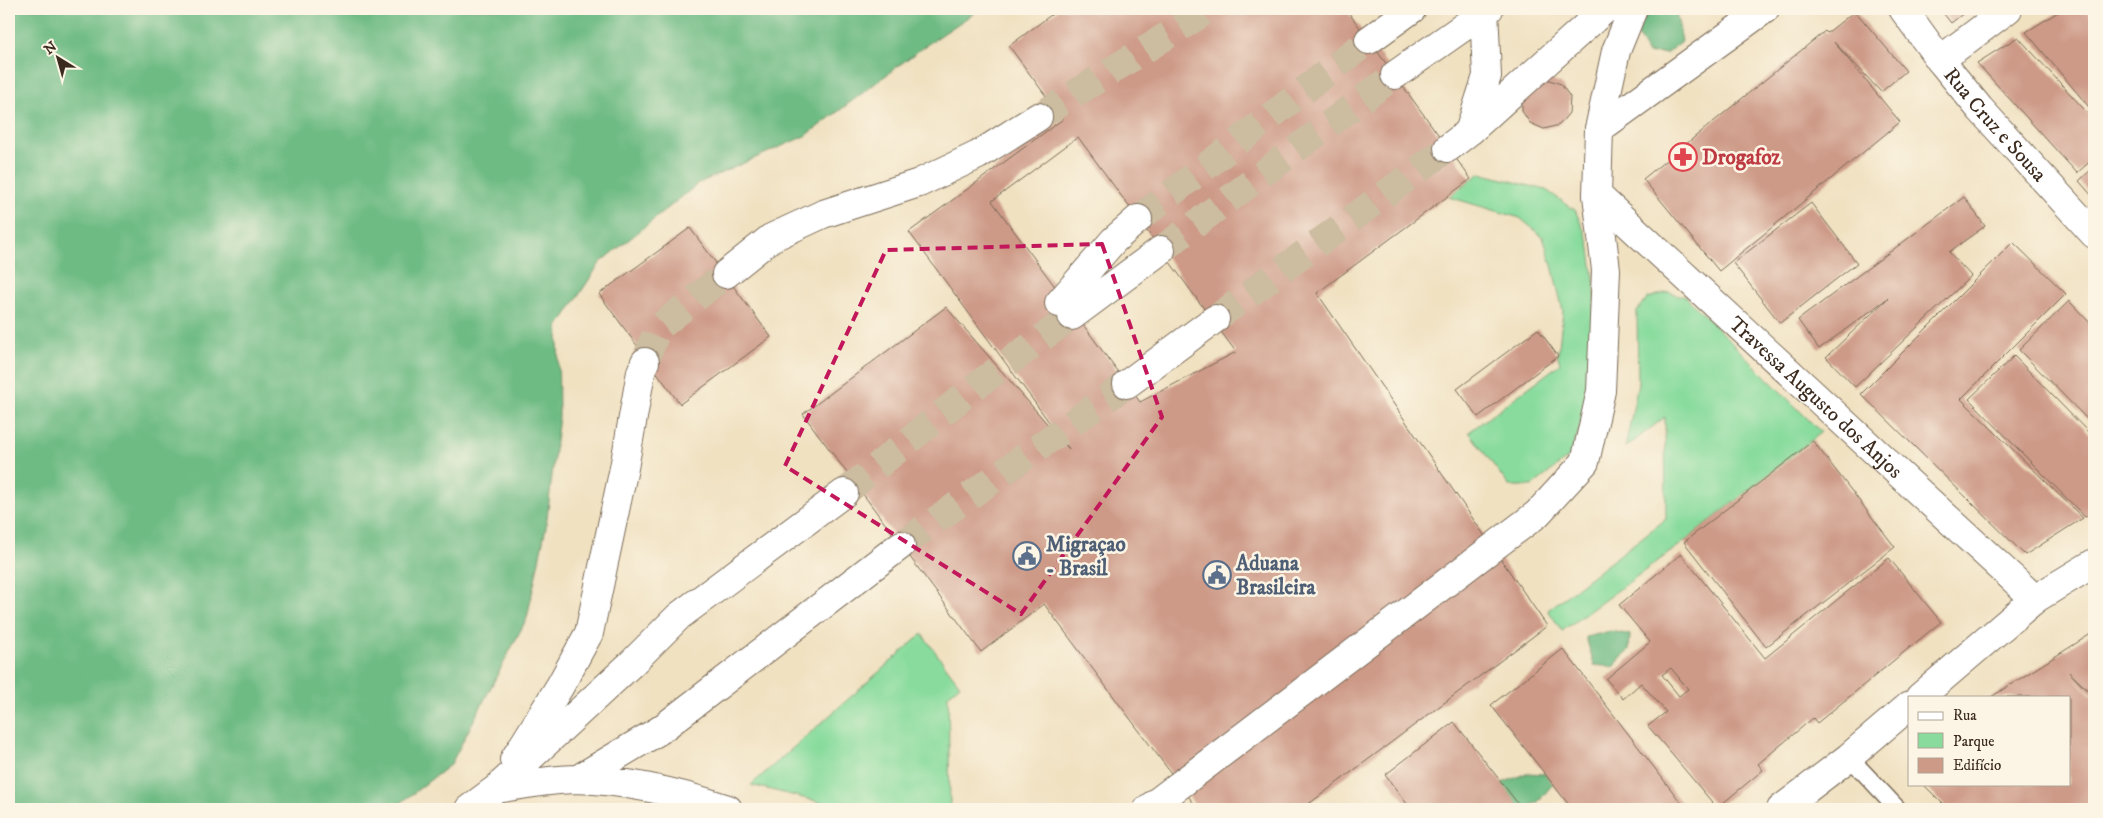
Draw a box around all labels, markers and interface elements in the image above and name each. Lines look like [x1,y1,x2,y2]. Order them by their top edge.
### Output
north arrow [32,32,82,82]
text: N [41,37,61,59]
street label: Rua Cruz e Sousa [1938,63,2052,188]
pharmacy icon: Drogafoz [1668,142,1698,172]
place label: Drogafoz [1702,145,1782,171]
street label: Travessa Augusto dos Anjos [1723,311,1908,484]
place label: Migraçao - Brasil [1046,532,1126,582]
public building icon: Migraçao - Brasil [1012,541,1042,571]
place label: Aduana Brasileira [1235,551,1316,601]
public building icon: Aduana Brasileira [1202,560,1232,590]
legend [1908,696,2070,786]
text: Rua [1953,706,1977,725]
text: Parque [1953,732,1994,751]
text: Edifício [1953,756,2001,775]

